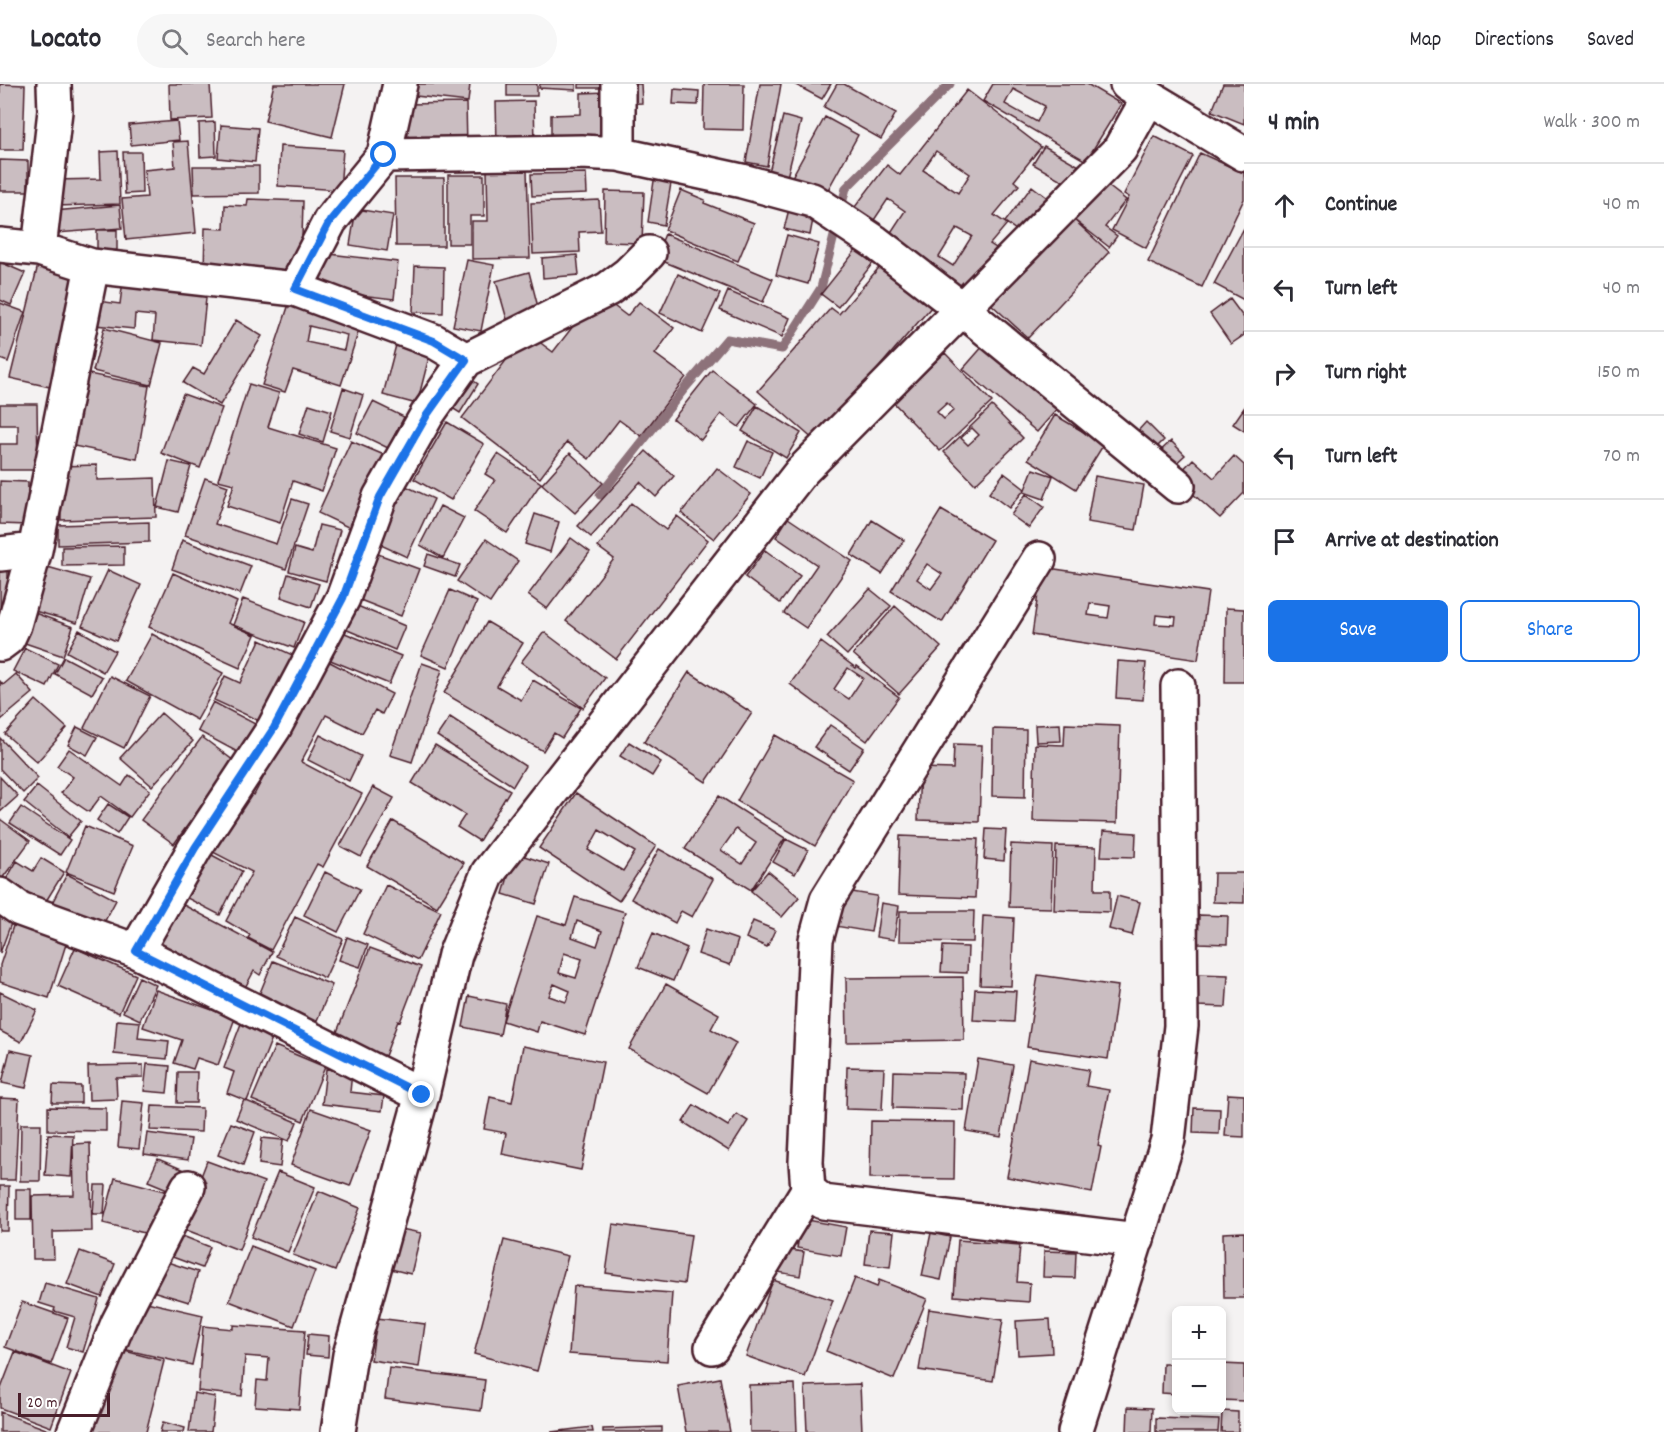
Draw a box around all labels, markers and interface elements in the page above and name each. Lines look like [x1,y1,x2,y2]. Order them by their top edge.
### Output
search box [137,14,557,68]
text: Locato [30,21,101,61]
icon: search [158,25,191,58]
text: Search here [206,26,306,57]
text: Map [1410,26,1441,56]
text: Directions [1474,26,1554,56]
text: Saved [1587,26,1634,56]
text: 4 min [1268,105,1319,142]
text: Walk · 300 m [1543,109,1640,137]
route start [370,141,396,167]
icon: ahead [1268,189,1301,222]
text: Continue [1325,190,1397,221]
text: 40 m [1602,191,1640,219]
icon: left [1268,273,1301,306]
text: Turn left [1325,274,1397,305]
text: 40 m [1602,275,1640,303]
icon: right [1268,357,1301,390]
text: Turn right [1325,358,1407,389]
text: 150 m [1597,359,1640,387]
icon: left [1268,441,1301,474]
text: Turn left [1325,442,1397,473]
text: 70 m [1603,443,1640,471]
icon: arrive [1268,525,1301,558]
text: Arrive at destination [1325,526,1499,557]
button: Save [1268,600,1448,662]
button: Share [1460,600,1640,662]
route end [408,1081,434,1107]
map controls [1172,1306,1226,1414]
button: + [1172,1306,1226,1360]
button: − [1172,1360,1226,1414]
scale bar [18,1390,110,1418]
text: 20 m [27,1392,57,1415]

